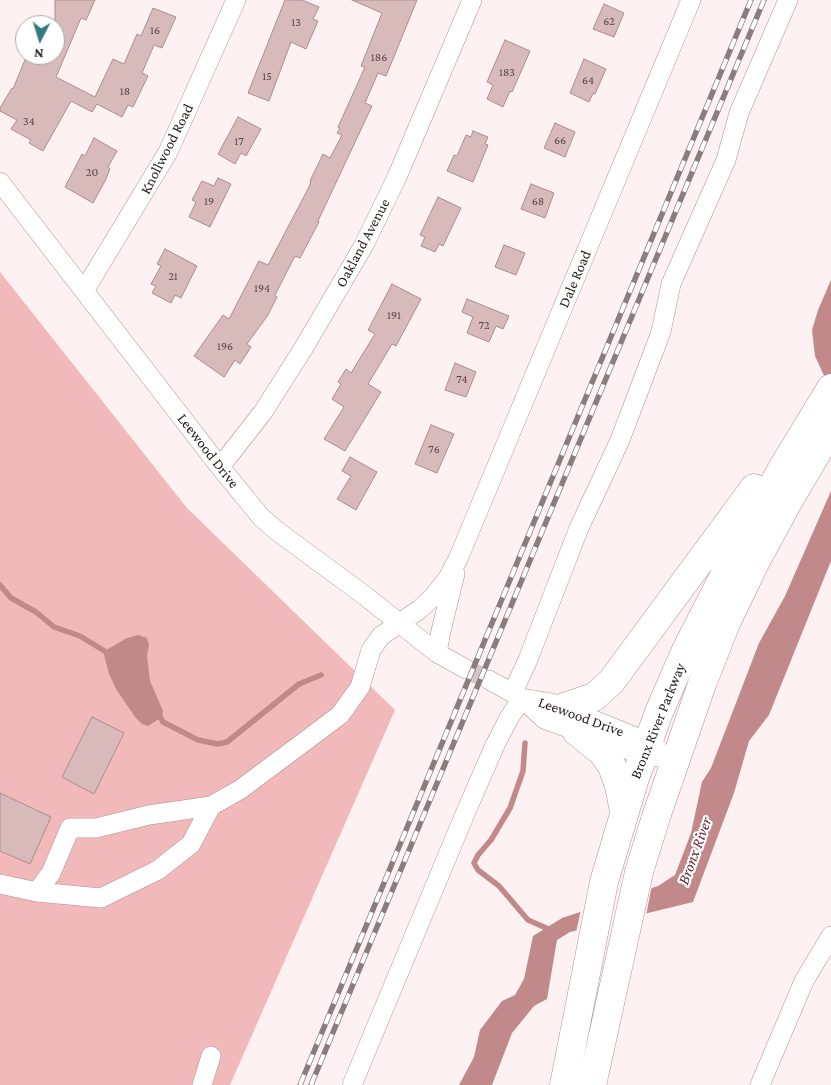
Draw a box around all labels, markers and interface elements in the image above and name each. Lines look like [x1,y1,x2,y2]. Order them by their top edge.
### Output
house number: 62 [603,14,615,28]
north arrow [15,15,65,65]
house number: 13 [291,15,301,29]
house number: 16 [150,23,160,37]
text: N [33,46,44,62]
house number: 186 [371,50,387,64]
house number: 183 [499,65,515,79]
house number: 15 [262,69,272,83]
house number: 64 [582,73,594,87]
house number: 18 [120,84,130,98]
street label: Knollwood Road [137,101,197,197]
house number: 34 [23,114,35,128]
house number: 66 [554,133,566,147]
house number: 17 [234,134,244,148]
house number: 20 [86,165,98,179]
house number: 19 [204,194,214,208]
house number: 68 [532,194,544,208]
street label: Oakland Avenue [332,196,394,290]
street label: Dale Road [555,248,595,310]
house number: 21 [168,269,178,283]
house number: 194 [254,281,270,295]
house number: 191 [387,308,401,322]
house number: 72 [478,318,490,332]
house number: 196 [217,339,233,353]
house number: 74 [456,372,468,386]
street label: Leewood Drive [173,410,243,492]
house number: 76 [428,442,440,456]
street label: Bronx River Parkway [627,660,689,782]
street label: Leewood Drive [536,693,626,741]
water label: Bronx River [674,815,716,887]

